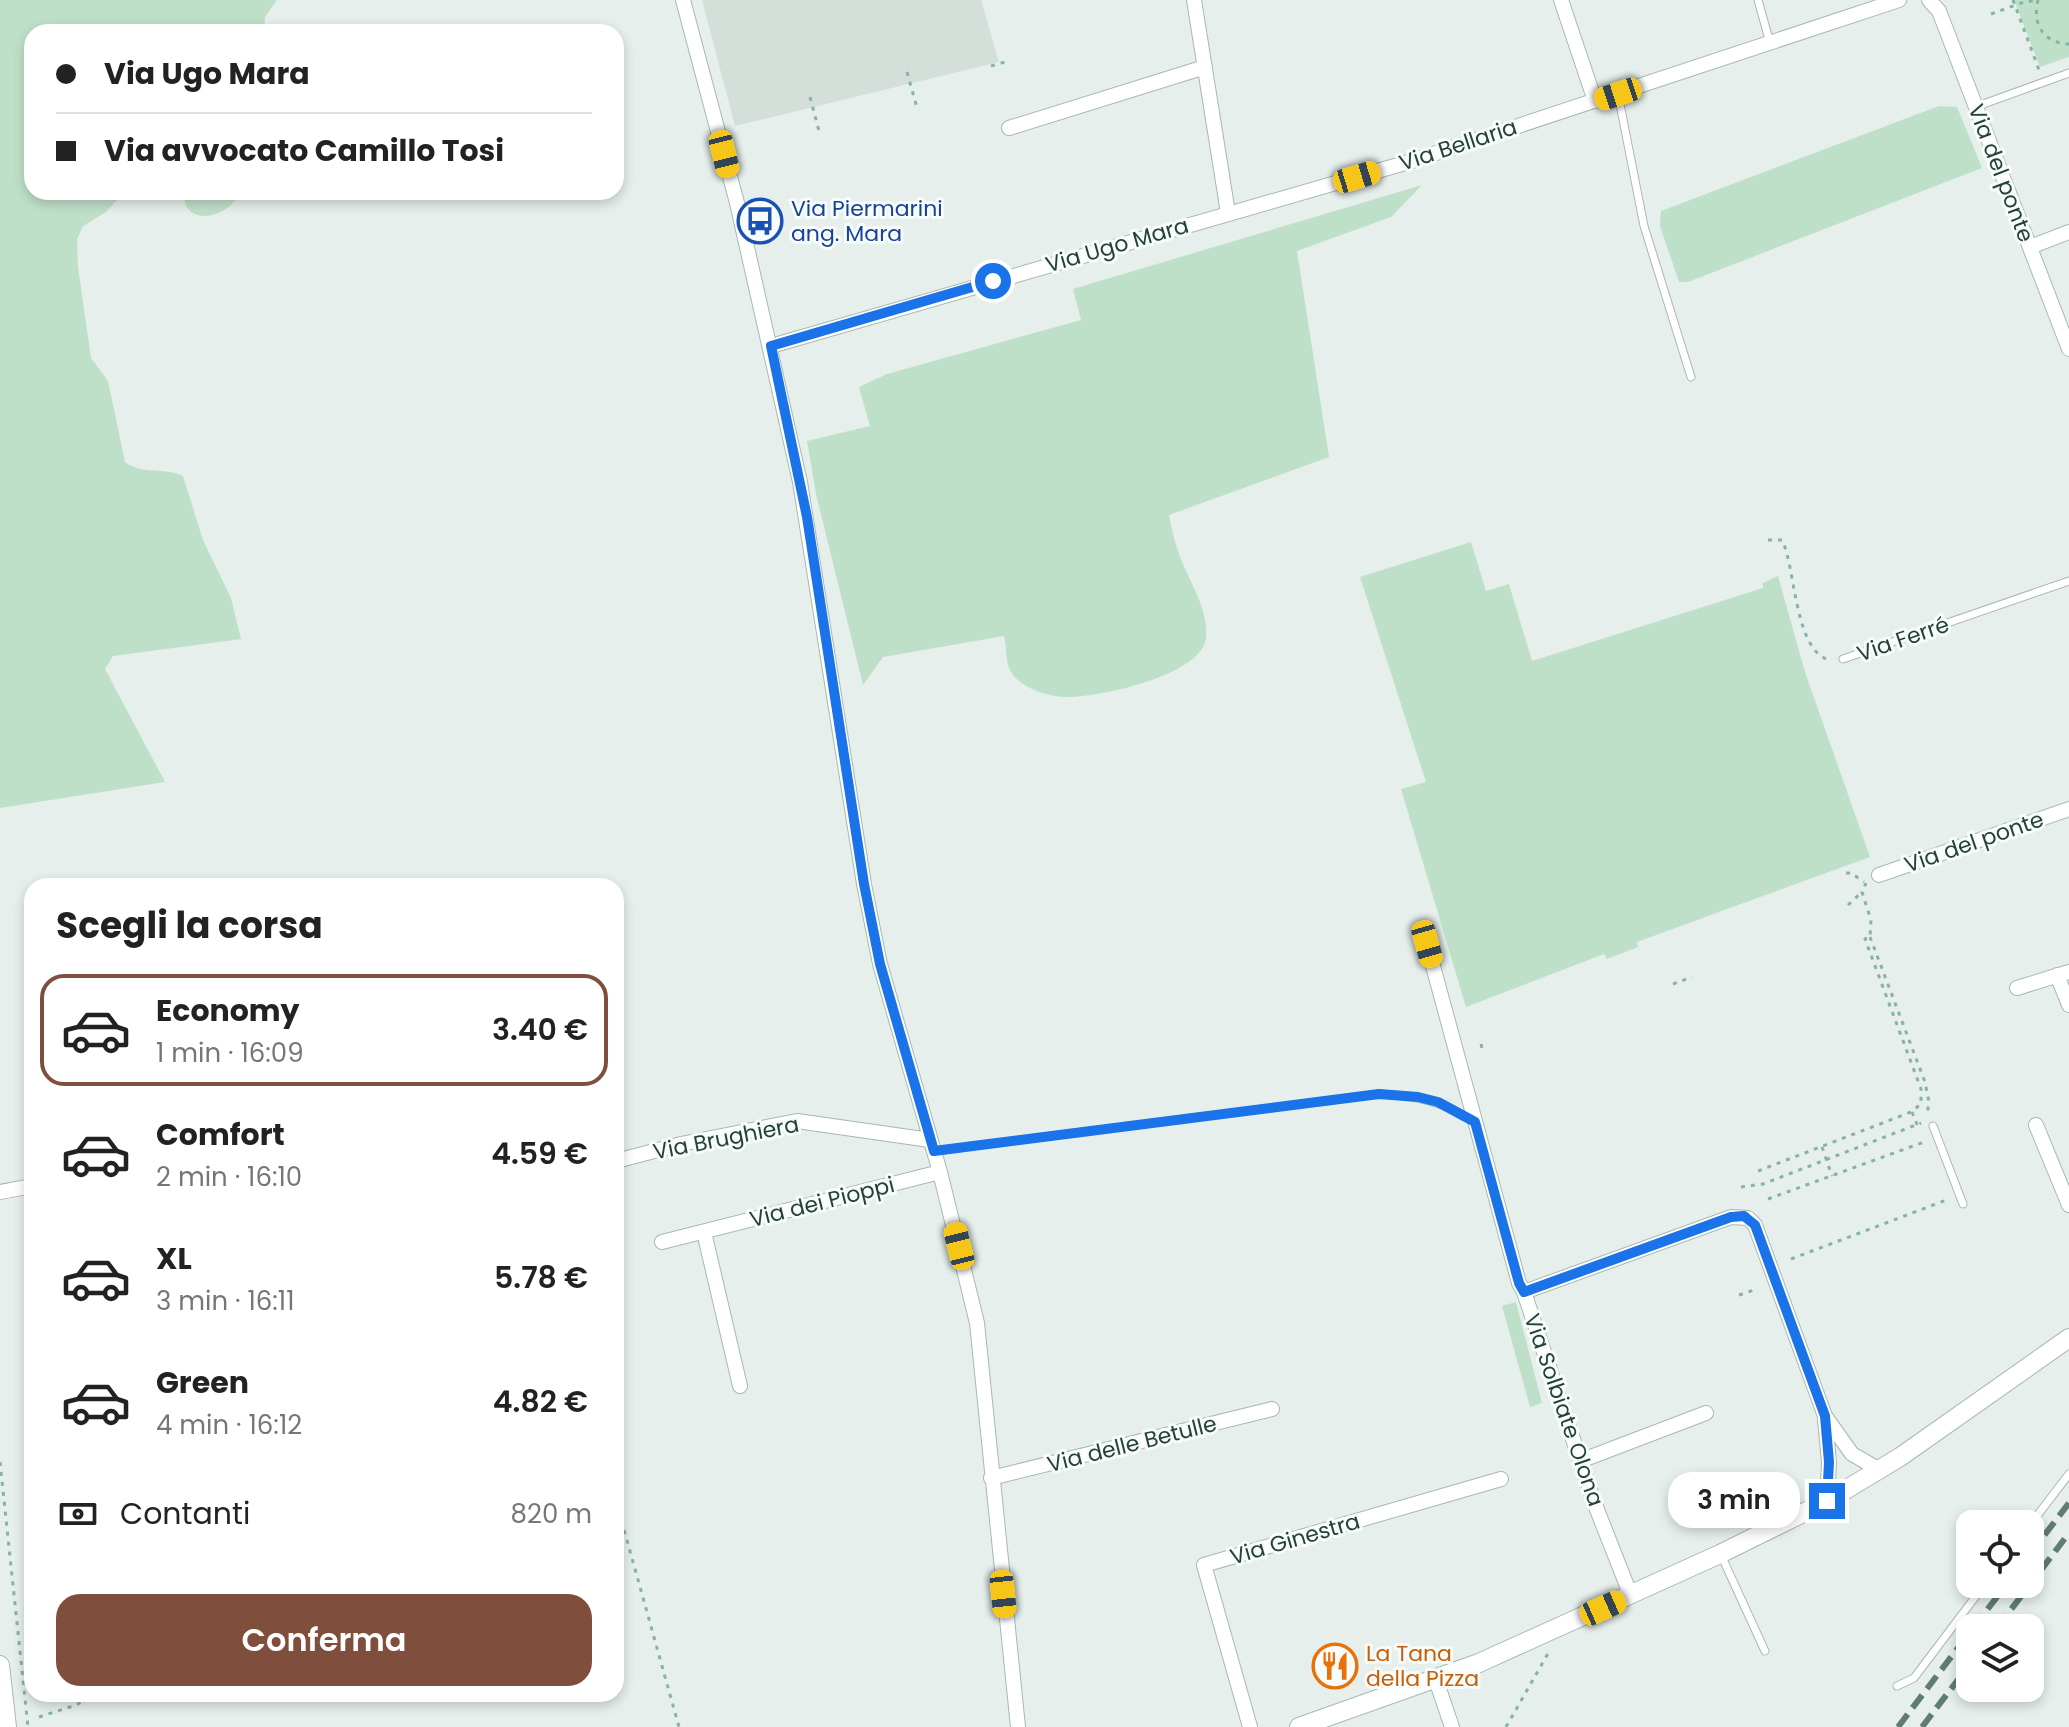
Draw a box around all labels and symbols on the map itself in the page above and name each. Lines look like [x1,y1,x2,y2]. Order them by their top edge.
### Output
car [1591,75,1645,113]
street label: Via del ponte [1960,100,2042,246]
street label: Via Bellaria [1395,111,1521,179]
car [707,128,741,180]
car [1331,159,1383,195]
place label: Via Piermarini ang. Mara [791,193,943,249]
bus stop icon: Via Piermarini ang. Mara [736,197,784,245]
street label: Via Ugo Mara [1042,210,1192,280]
route start [975,263,1011,299]
street label: Via Ferré [1853,609,1953,669]
street label: Via del ponte [1900,804,2048,880]
car [1409,918,1445,970]
street label: Via Brughiera [650,1109,802,1167]
street label: Via dei Pioppi [746,1169,898,1235]
car [942,1220,976,1272]
street label: Via Solbiate Olona [1516,1310,1612,1510]
street label: Via delle Betulle [1044,1408,1220,1480]
callout: 3 min [1667,1473,1799,1529]
route end [1809,1483,1845,1519]
street label: Via Ginestra [1226,1506,1364,1572]
car [989,1569,1017,1619]
car [1576,1587,1630,1629]
place label: La Tana della Pizza [1366,1638,1479,1694]
restaurant icon: La Tana della Pizza [1311,1642,1359,1690]

